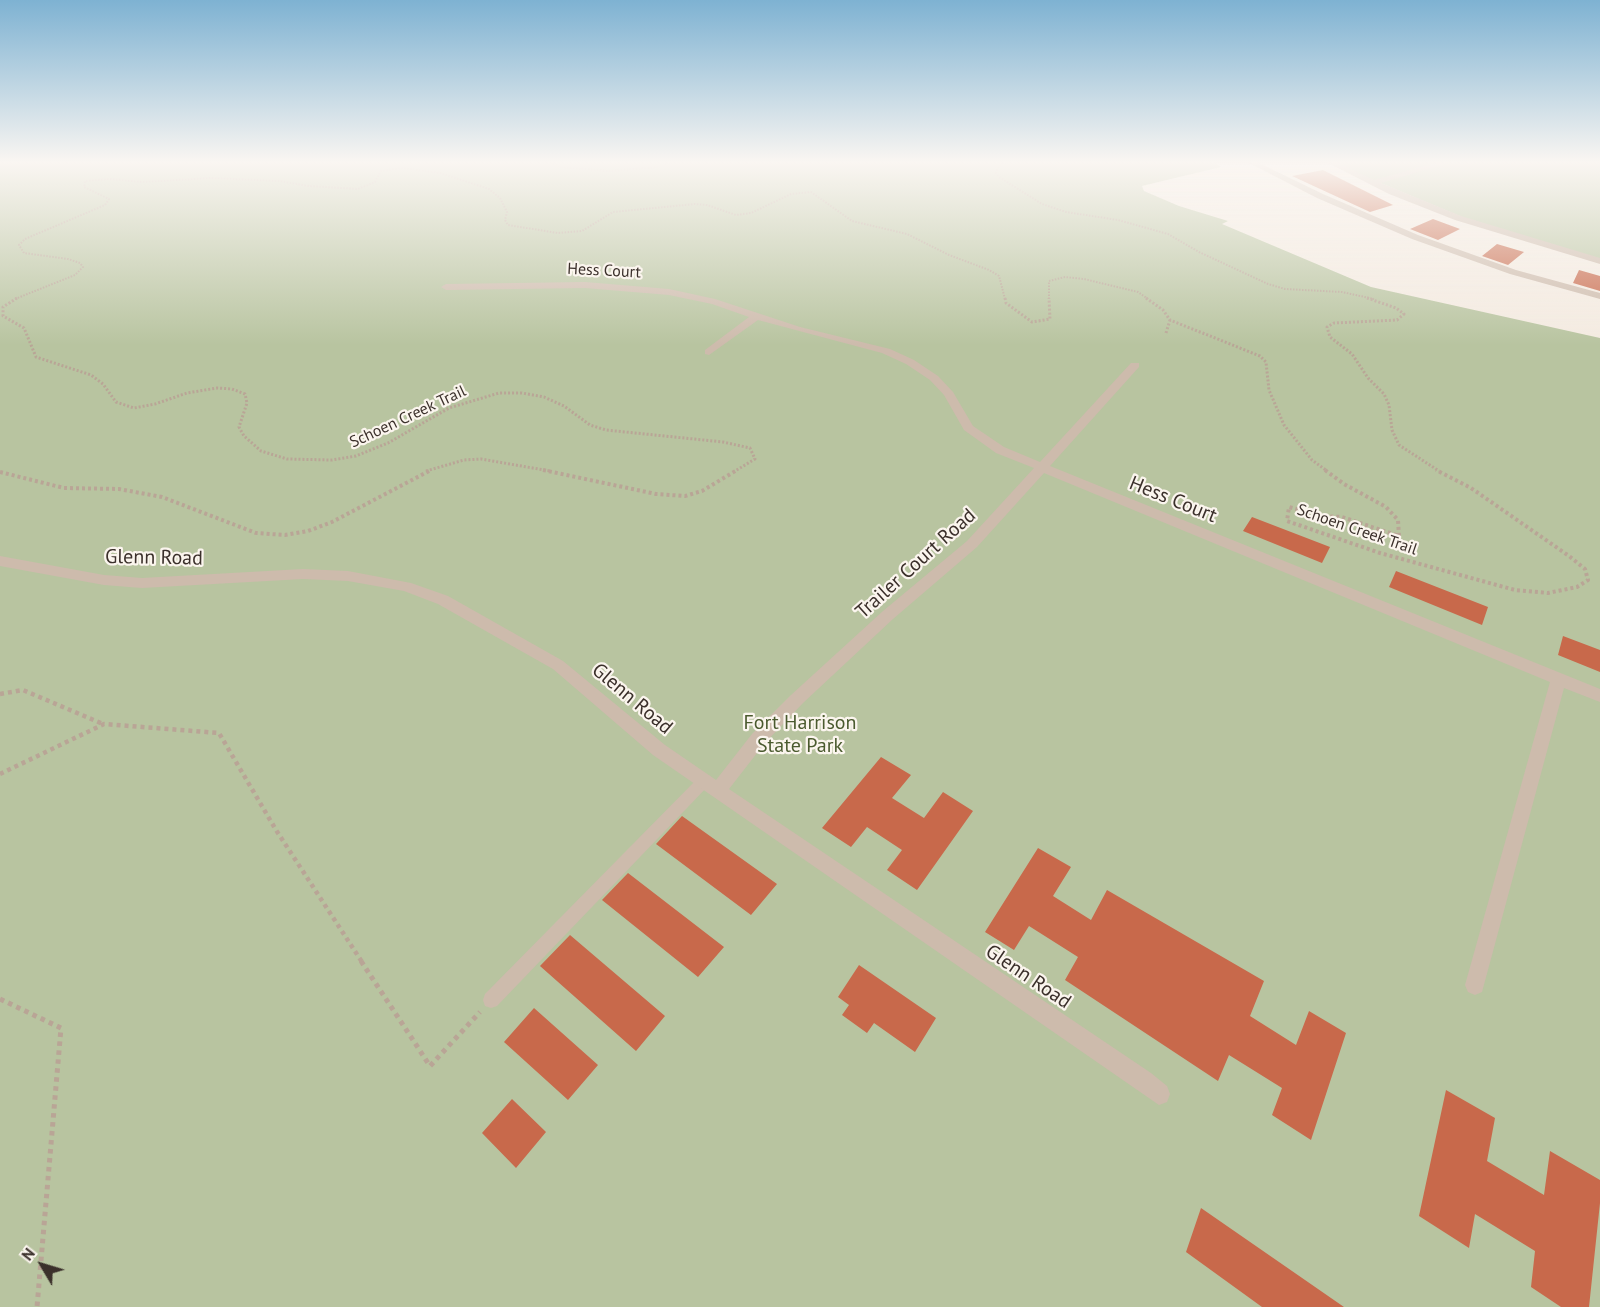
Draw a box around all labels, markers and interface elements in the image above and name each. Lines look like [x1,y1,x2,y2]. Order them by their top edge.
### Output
street label: Hess Court [567,259,641,283]
street label: Schoen Creek Trail [347,382,469,452]
street label: Hess Court [1126,472,1220,528]
street label: Schoen Creek Trail [1294,500,1420,560]
street label: Trailer Court Road [851,504,981,624]
street label: Glenn Road [105,545,203,571]
street label: Glenn Road [587,658,677,740]
park label: Fort Harrison State Park [744,711,856,758]
street label: Glenn Road [981,940,1075,1014]
north arrow [12,1235,72,1295]
text: N [17,1244,39,1264]

